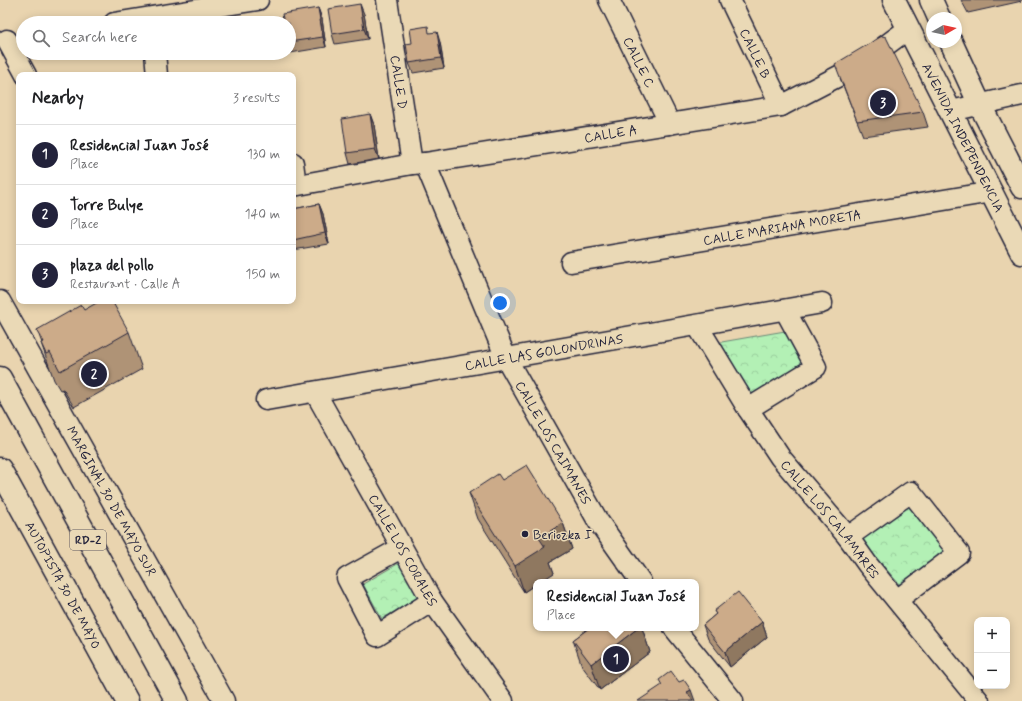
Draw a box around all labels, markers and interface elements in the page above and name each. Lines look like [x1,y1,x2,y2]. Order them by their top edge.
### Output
north arrow [926,12,962,48]
search box [16,16,296,60]
street label: CALLE B [735,26,773,82]
icon: search [30,27,52,49]
text: Search here [62,28,138,48]
street label: CALLE C [619,34,658,91]
street label: CALLE D [386,54,411,110]
street label: AVENIDA INDEPENDENCIA [917,61,1007,215]
text: Nearby [32,87,84,109]
pin: 3 [870,88,896,118]
text: 3 results [233,90,280,107]
street label: CALLE A [583,122,639,147]
text: Residencial Juan José [70,136,208,156]
text: 1 [42,146,48,163]
text: 130 m [247,146,280,163]
text: Place [70,156,99,173]
text: Torre Bulye [70,196,143,216]
text: 2 [42,206,48,223]
text: 140 m [245,206,280,223]
street label: CALLE MARIANA MORETA [702,207,863,250]
text: Place [70,216,99,233]
text: plaza del pollo [70,256,154,276]
text: 3 [42,266,48,283]
text: 150 m [246,266,280,283]
text: Restaurant · Calle A [70,276,180,293]
your location [490,293,510,313]
street label: CALLE LAS GOLONDRINAS [464,331,625,375]
pin: 2 [81,359,107,389]
street label: CALLE LOS CAIMANES [511,378,594,509]
street label: MARGINAL 30 DE MAYO SUR [62,424,159,580]
street label: CALLE LOS CALAMARES [776,457,883,583]
street label: CALLE LOS CORALES [364,492,441,611]
street label: AUTOPISTA 30 DE MAYO [20,519,104,652]
place label: Beriozka I [533,527,593,544]
marker: Beriozka I [520,529,530,539]
road number: RD-2 [70,530,106,550]
popup [533,579,699,631]
text: Residencial Juan José [547,587,685,607]
text: Place [547,607,575,624]
map controls [974,617,1010,689]
button: + [974,617,1010,653]
pin: 1 [603,644,629,674]
button: − [974,653,1010,689]

